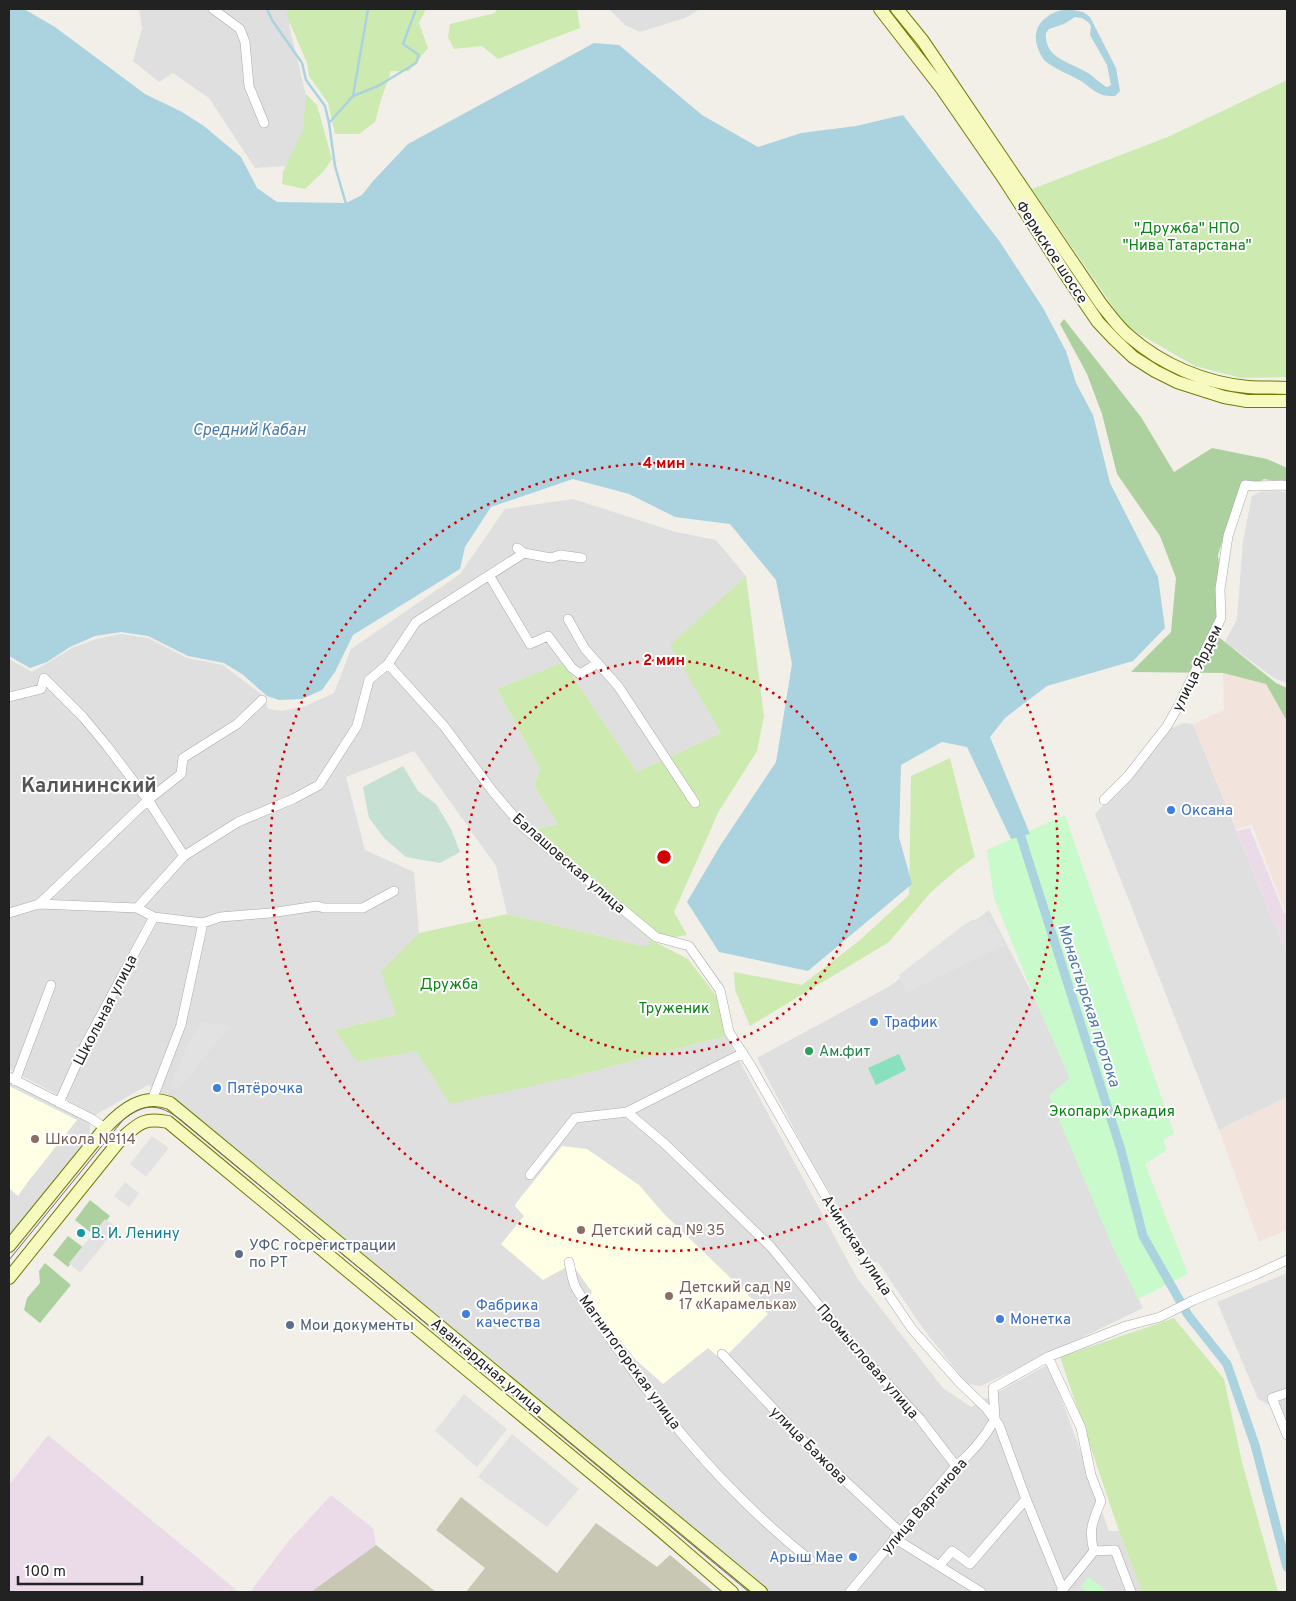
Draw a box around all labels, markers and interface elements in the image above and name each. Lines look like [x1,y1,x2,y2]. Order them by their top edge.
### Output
street label: Фермское шоссе [1010,198,1091,308]
park label: "Дружба" НПО "Нива Татарстана" [1122,220,1252,256]
water label: Средний Кабан [192,421,306,441]
text: 4 мин [643,455,685,474]
street label: улица Ярдем [1169,622,1228,715]
text: 2 мин [643,652,685,671]
district label: Калининский [21,774,157,800]
place label: Оксана [1181,802,1233,821]
marker: Оксана [1165,804,1177,816]
street label: Балашовская улица [508,810,628,918]
centre of rings [655,848,673,866]
water label: Монастырская протока [1052,922,1124,1090]
street label: Школьная улица [70,952,142,1069]
park label: Дружба [420,976,478,995]
park label: Труженик [638,1000,710,1019]
place label: Трафик [884,1014,938,1033]
marker: Трафик [868,1016,880,1028]
place label: Ам.фит [819,1043,871,1062]
marker: Ам.фит [803,1045,815,1057]
place label: Пятёрочка [227,1080,303,1099]
marker: Пятёрочка [211,1082,223,1094]
park label: Экопарк Аркадия [1049,1103,1175,1122]
place label: Школа №114 [45,1131,136,1150]
marker: Школа №114 [29,1133,41,1145]
street label: Ачинская улица [816,1192,895,1300]
place label: Детский сад № 35 [591,1222,725,1241]
marker: Детский сад № 35 [575,1224,587,1236]
place label: В. И. Ленину [91,1225,180,1244]
marker: В. И. Ленину [75,1227,87,1239]
place label: УФС госрегистрации по РТ [249,1237,396,1273]
marker: УФС госрегистрации по РТ [233,1248,245,1260]
place label: Детский сад № 17 «Карамелька» [679,1279,797,1315]
marker: Детский сад № 17 «Карамелька» [663,1290,675,1302]
street label: Магнитогорская улица [574,1292,684,1434]
place label: Фабрика качества [476,1297,540,1333]
street label: Промысловая улица [812,1301,922,1423]
marker: Фабрика качества [460,1308,472,1320]
place label: Монетка [1010,1311,1071,1330]
marker: Монетка [994,1313,1006,1325]
street label: Авангардная улица [426,1315,546,1420]
place label: Мои документы [300,1317,414,1336]
marker: Мои документы [284,1319,296,1331]
street label: улица Бажова [765,1403,851,1489]
street label: улица Варганова [878,1455,972,1559]
place label: Арыш Мае [769,1549,843,1568]
marker: Арыш Мае [847,1551,859,1563]
scale bar [18,1554,141,1586]
text: 100 m [25,1563,66,1582]

